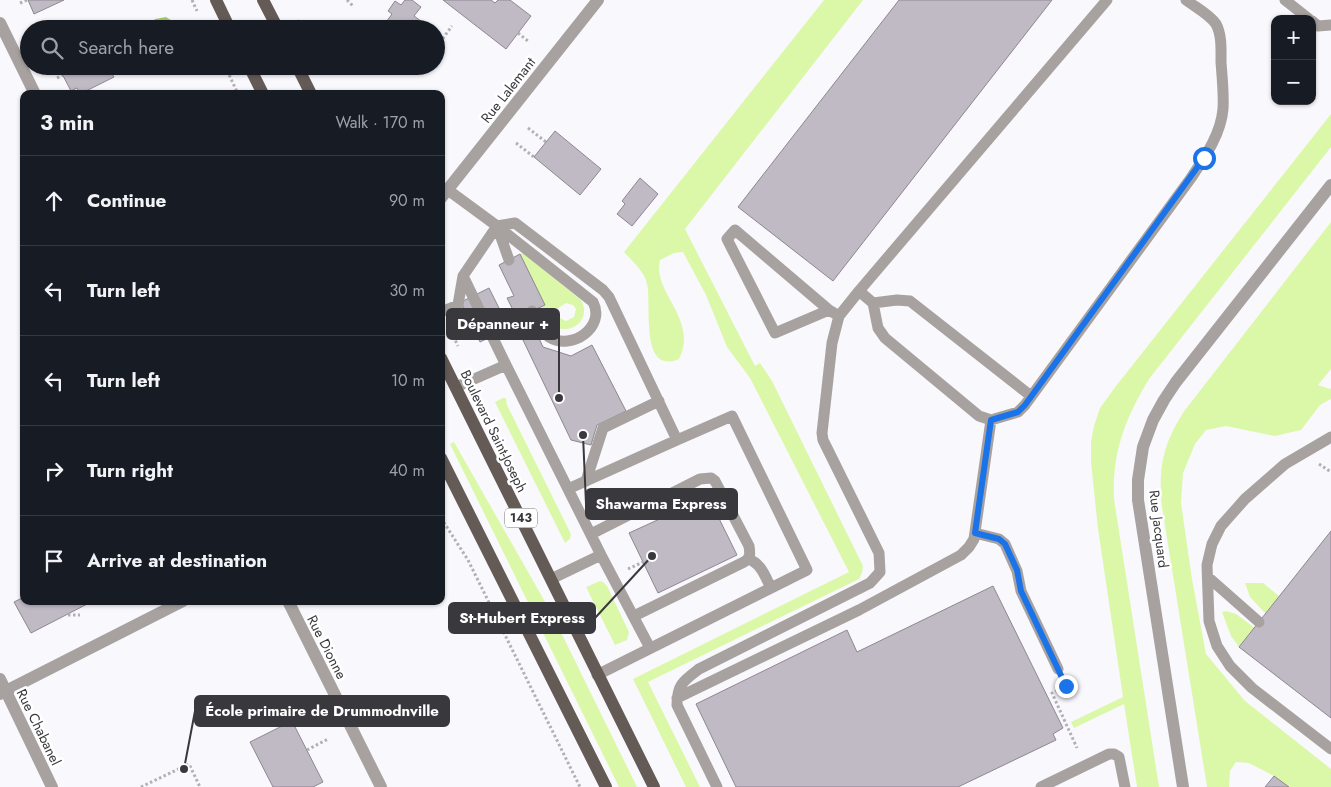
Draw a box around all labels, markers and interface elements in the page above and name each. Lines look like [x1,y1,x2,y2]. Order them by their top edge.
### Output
map controls [1271,15,1316,105]
button: + [1271,15,1316,60]
search box [20,20,445,75]
icon: search [38,34,66,62]
text: Search here [78,34,174,61]
street label: Rue Lalemant [476,52,540,127]
button: − [1271,60,1316,105]
text: 3 min [40,108,94,138]
text: Walk · 170 m [335,111,425,134]
route start [1193,147,1216,170]
icon: ahead [40,187,68,215]
text: Continue [87,187,166,214]
text: 90 m [389,189,425,212]
icon: left [40,277,68,305]
text: Turn left [87,277,160,304]
text: 30 m [389,279,425,302]
callout: Dépanneur + [447,309,559,339]
text: Dépanneur + [457,313,549,335]
street label: Boulevard Saint-Joseph [456,366,532,496]
icon: left [40,367,68,395]
text: Turn left [87,367,160,394]
text: 10 m [391,369,425,392]
icon: right [40,457,68,485]
text: Turn right [87,457,173,484]
text: 40 m [389,459,425,482]
callout: Shawarma Express [586,489,737,519]
street label: Rue Jacquard [1144,489,1174,569]
text: Shawarma Express [596,493,727,515]
road number: 143 [505,508,537,528]
icon: arrive [40,547,68,575]
text: Arrive at destination [87,547,267,574]
callout: St-Hubert Express [449,603,595,633]
text: St-Hubert Express [459,607,585,629]
street label: Rue Dionne [302,612,352,682]
route end [1055,675,1078,698]
street label: Rue Chabanel [12,685,66,769]
callout: École primaire de Drummodnville [195,696,449,726]
text: École primaire de Drummodnville [205,700,439,722]

